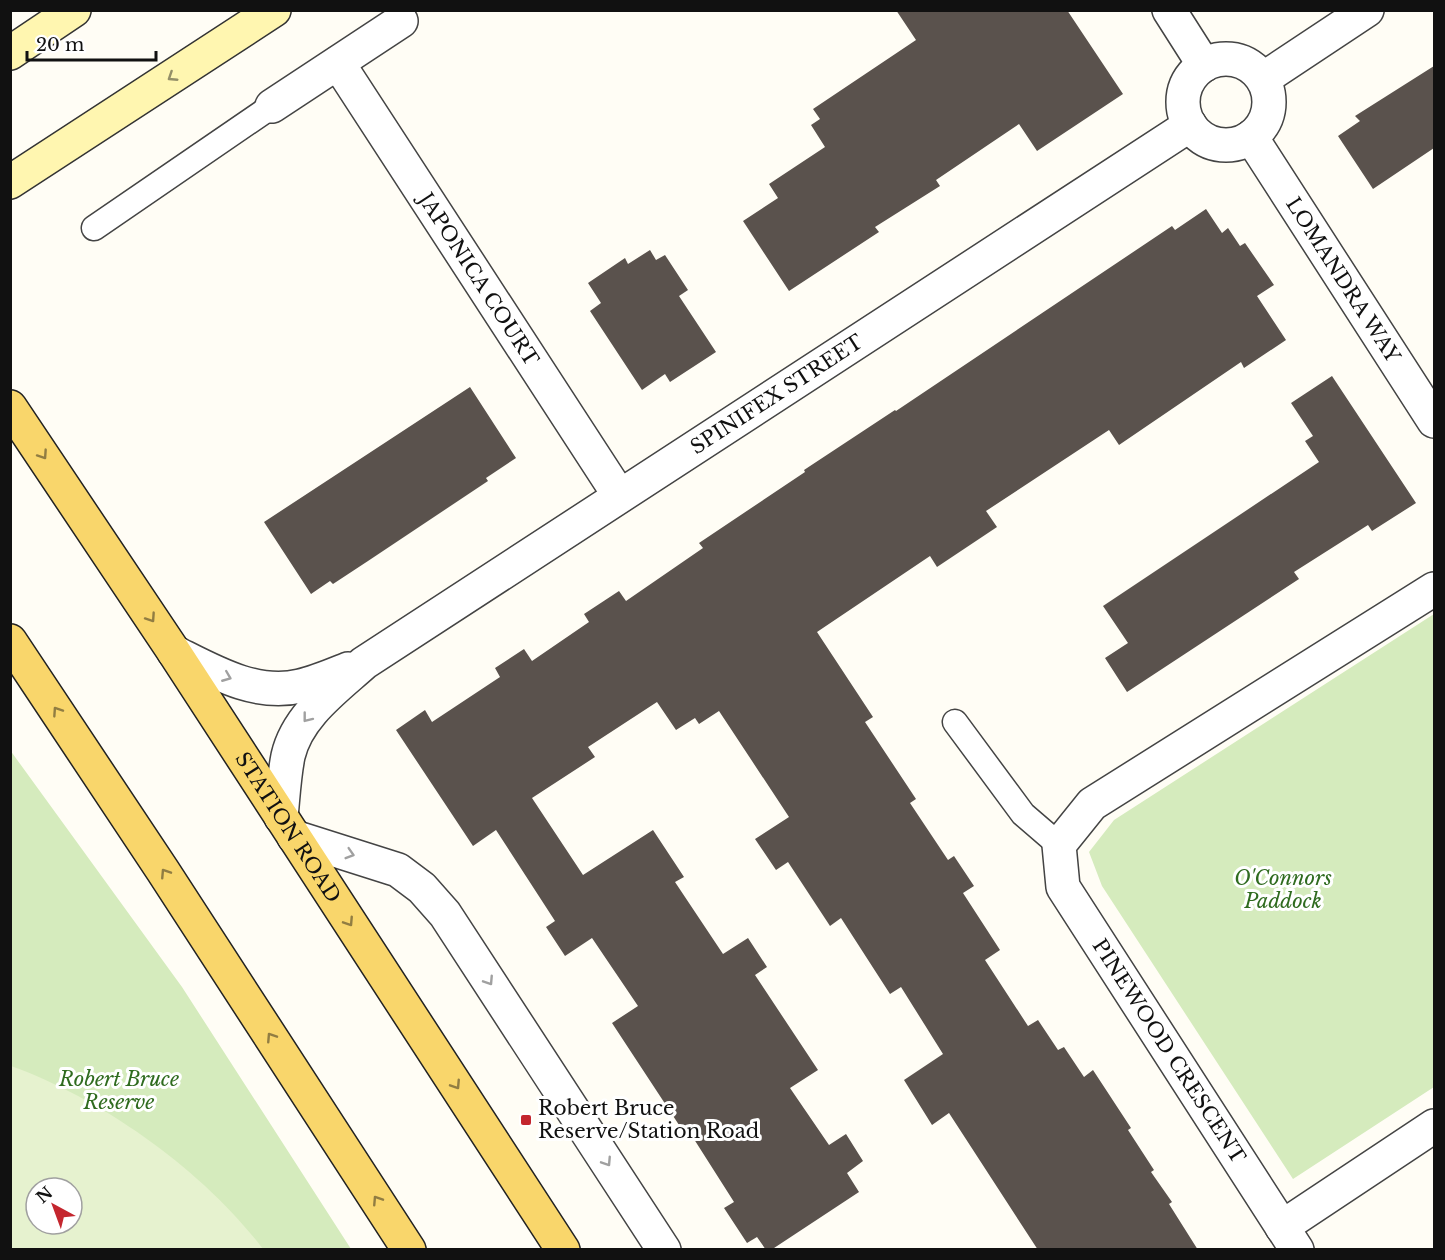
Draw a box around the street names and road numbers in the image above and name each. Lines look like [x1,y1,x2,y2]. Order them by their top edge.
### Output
street label: JAPONICA COURT [412,186,544,370]
street label: LOMANDRA WAY [1281,193,1405,367]
street label: SPINIFEX STREET [686,329,867,459]
street label: STATION ROAD [230,748,346,907]
street label: PINEWOOD CRESCENT [1087,934,1251,1168]

